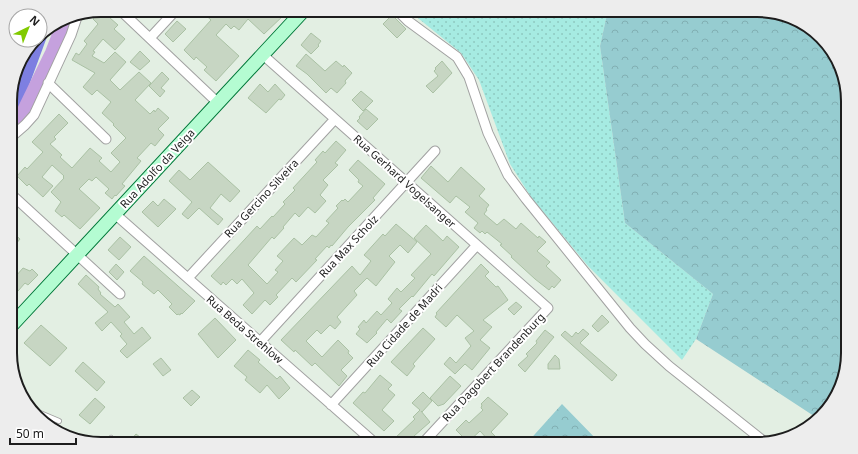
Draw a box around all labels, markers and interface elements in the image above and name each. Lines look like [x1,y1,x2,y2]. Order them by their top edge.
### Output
north arrow [8,8,48,48]
text: N [27,12,44,29]
street label: Rua Adolfo da Veiga [116,125,198,211]
street label: Rua Gerhard Vogelsanger [351,131,460,231]
street label: Rua Gercino Silveira [221,155,301,241]
street label: Rua Max Scholz [315,212,381,280]
street label: Rua Cidade de Madri [363,280,445,370]
street label: Rua Beda Strehlow [203,291,287,367]
street label: Rua Dagobert Brandenburg [439,309,547,425]
scale bar [10,420,76,446]
text: 50 m [16,425,44,442]

